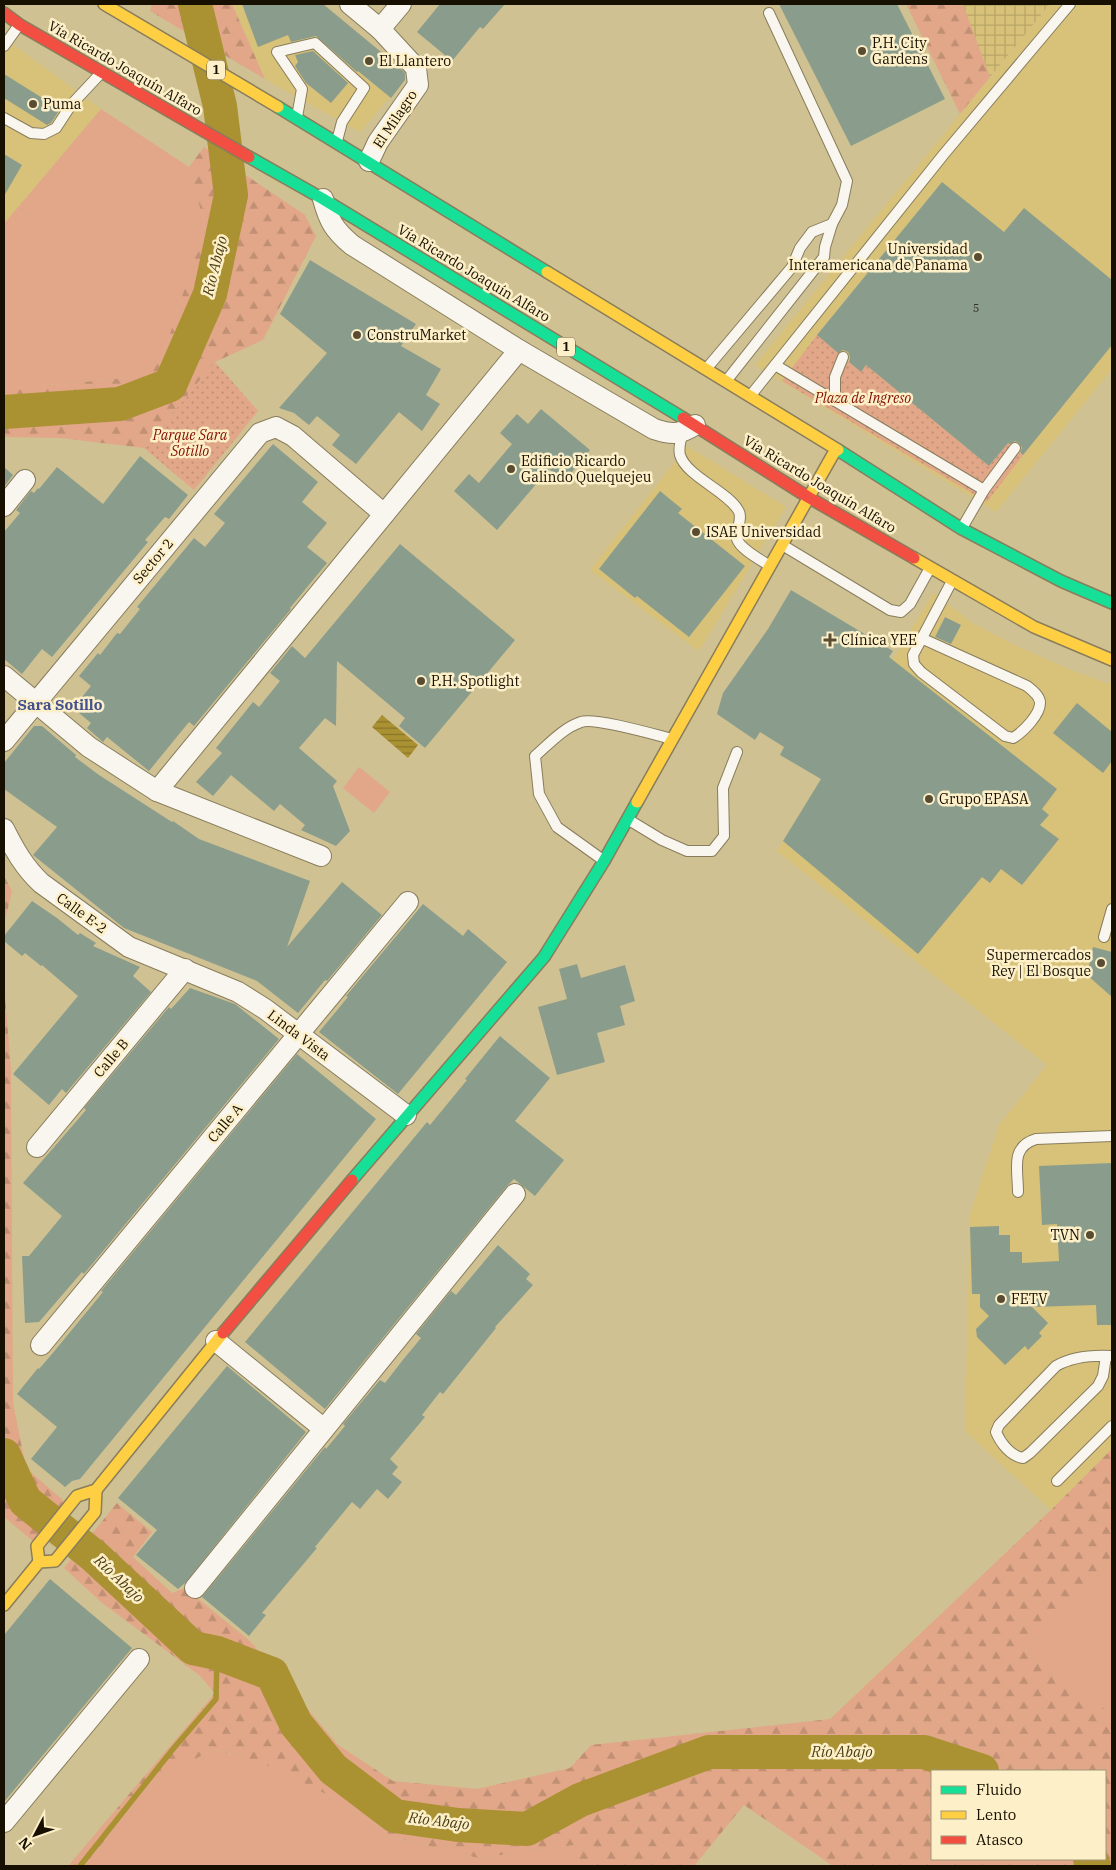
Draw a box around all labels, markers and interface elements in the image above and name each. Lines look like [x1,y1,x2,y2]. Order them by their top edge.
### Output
street label: Vía Ricardo Joaquín Alfaro [45,17,205,119]
place label: P.H. City Gardens [872,34,928,68]
marker: P.H. City Gardens [856,45,868,57]
place label: El Llantero [379,52,451,70]
marker: El Llantero [363,55,375,67]
road number: 1 [207,60,225,80]
street label: El Milagro [369,86,421,152]
place label: Puma [43,95,82,113]
marker: Puma [27,98,39,110]
street label: Vía Ricardo Joaquín Alfaro [395,220,554,326]
water label: Río Abajo [198,234,231,299]
place label: Universidad Interamericana de Panama [789,240,968,274]
marker: Universidad Interamericana de Panama [972,251,984,263]
house number: 5 [973,301,979,315]
place label: ConstruMarket [367,326,466,344]
marker: ConstruMarket [351,329,363,341]
road number: 1 [557,338,575,357]
park label: Plaza de Ingreso [814,389,911,407]
park label: Parque Sara Sotillo [152,426,228,460]
street label: Vía Ricardo Joaquín Alfaro [741,431,900,537]
place label: Edificio Ricardo Galindo Quelquejeu [521,452,652,486]
marker: Edificio Ricardo Galindo Quelquejeu [505,463,517,475]
place label: ISAE Universidad [706,523,822,541]
marker: ISAE Universidad [690,526,702,538]
street label: Sector 2 [129,535,177,587]
place label: Clínica YEE [841,631,917,649]
marker: Clínica YEE [823,633,837,647]
place label: P.H. Spotlight [431,672,519,690]
marker: P.H. Spotlight [415,675,427,687]
district label: Sara Sotillo [18,695,103,714]
place label: Grupo EPASA [939,790,1029,808]
marker: Grupo EPASA [923,793,935,805]
street label: Calle E-2 [53,889,111,937]
place label: Supermercados Rey | El Bosque [987,946,1091,980]
marker: Supermercados Rey | El Bosque [1095,957,1107,969]
street label: Linda Vista [264,1006,334,1065]
street label: Calle B [90,1035,132,1081]
street label: Calle A [204,1100,247,1146]
place label: TVN [1050,1226,1080,1244]
marker: TVN [1084,1229,1096,1241]
place label: FETV [1011,1290,1047,1308]
marker: FETV [995,1293,1007,1305]
water label: Río Abajo [90,1550,148,1606]
water label: Río Abajo [810,1742,873,1761]
legend [931,1770,1106,1860]
text: Fluido [976,1780,1021,1799]
text: Lento [976,1805,1016,1824]
water label: Río Abajo [407,1807,471,1834]
north arrow [10,1810,60,1860]
text: Atasco [976,1830,1023,1849]
text: N [15,1833,36,1854]

